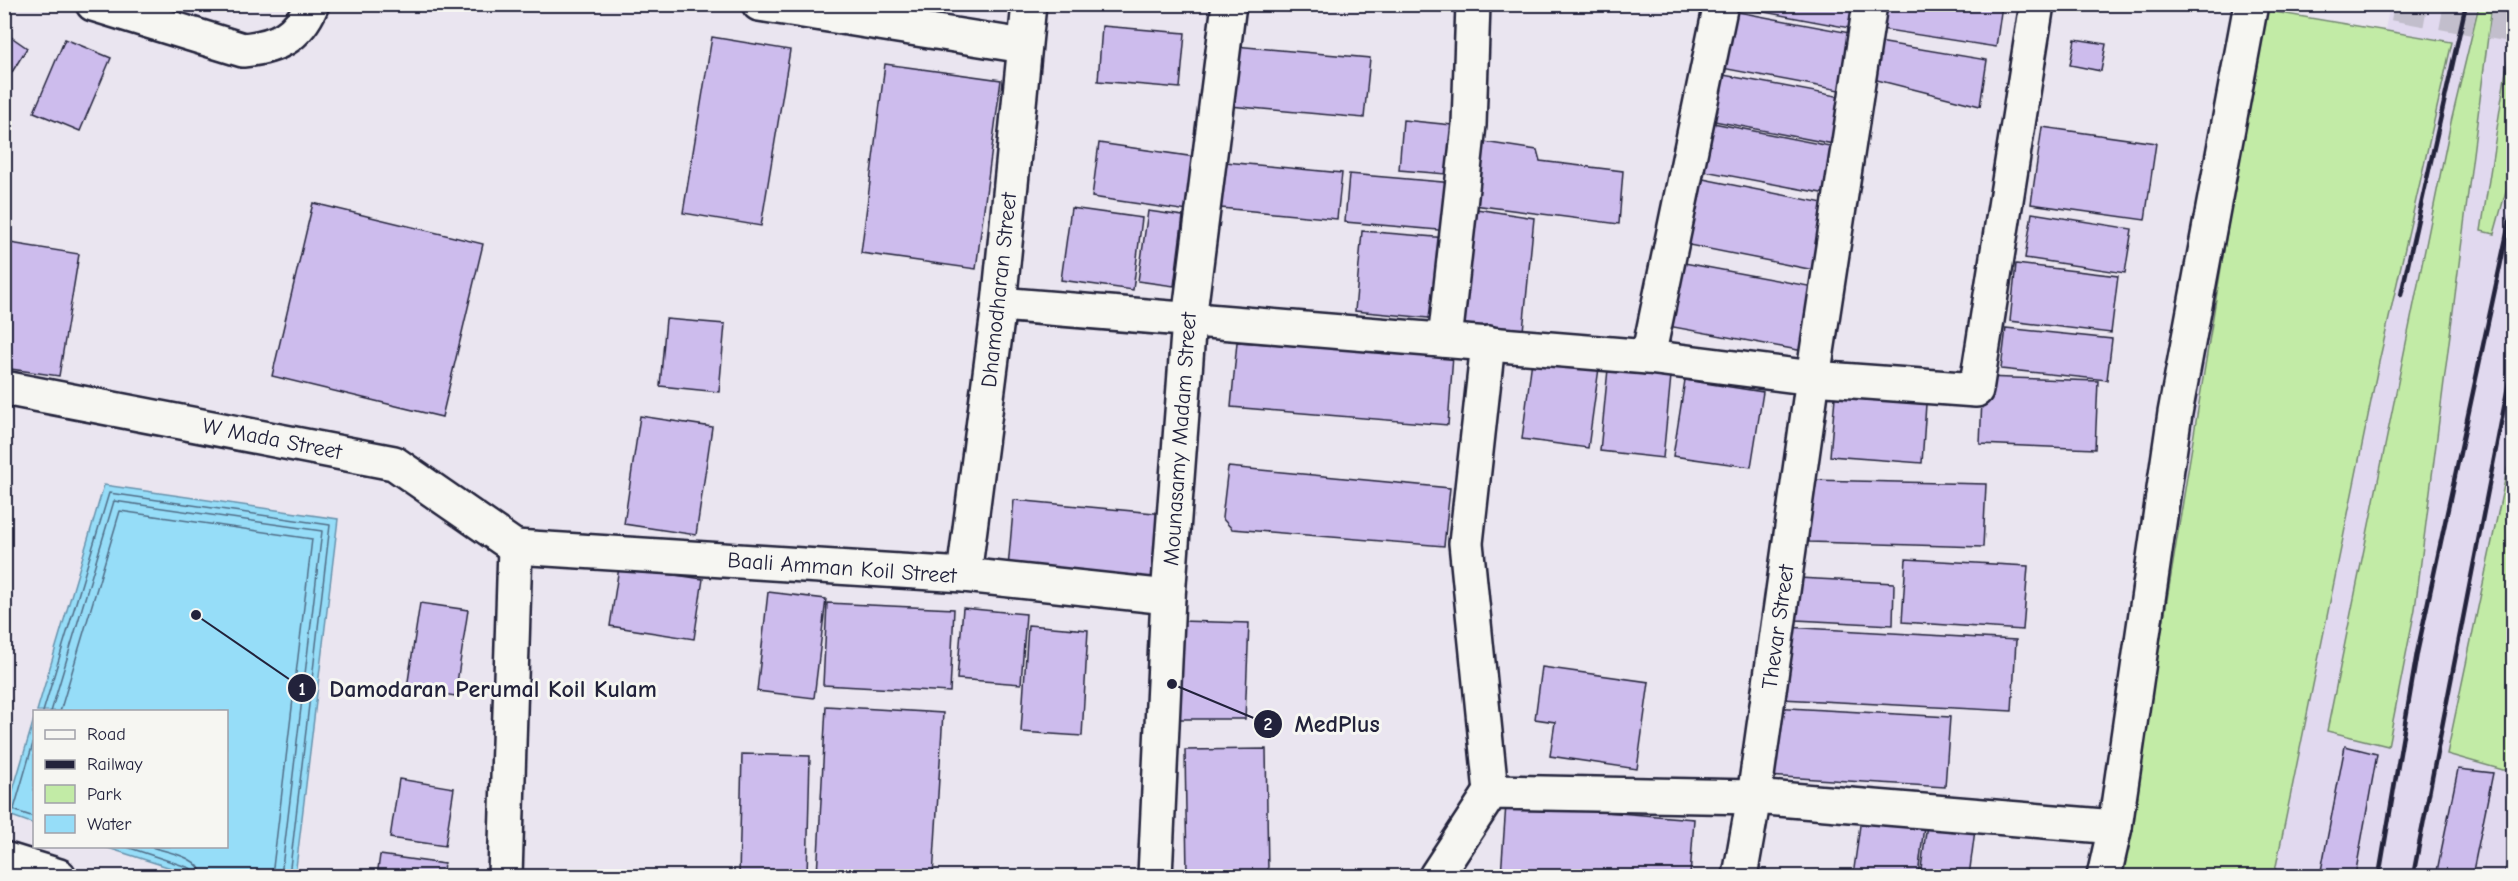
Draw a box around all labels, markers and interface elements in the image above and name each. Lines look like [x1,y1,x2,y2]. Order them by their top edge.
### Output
street label: Dhamodharan Street [976,191,1022,389]
street label: Mounasamy Madam Street [1158,311,1202,567]
street label: W Mada Street [200,413,345,465]
street label: Baali Amman Koil Street [726,547,958,589]
street label: Thevar Street [1756,562,1800,691]
callout: Damodaran Perumal Koil Kulam [287,667,669,709]
text: Damodaran Perumal Koil Kulam [329,675,657,703]
text: 1 [298,679,306,700]
callout: MedPlus [1253,703,1392,745]
legend [33,710,228,848]
text: MedPlus [1294,710,1380,738]
text: 2 [1264,714,1273,735]
text: Road [87,724,126,745]
text: Railway [87,754,144,775]
text: Park [87,784,122,805]
text: Water [87,814,132,835]

